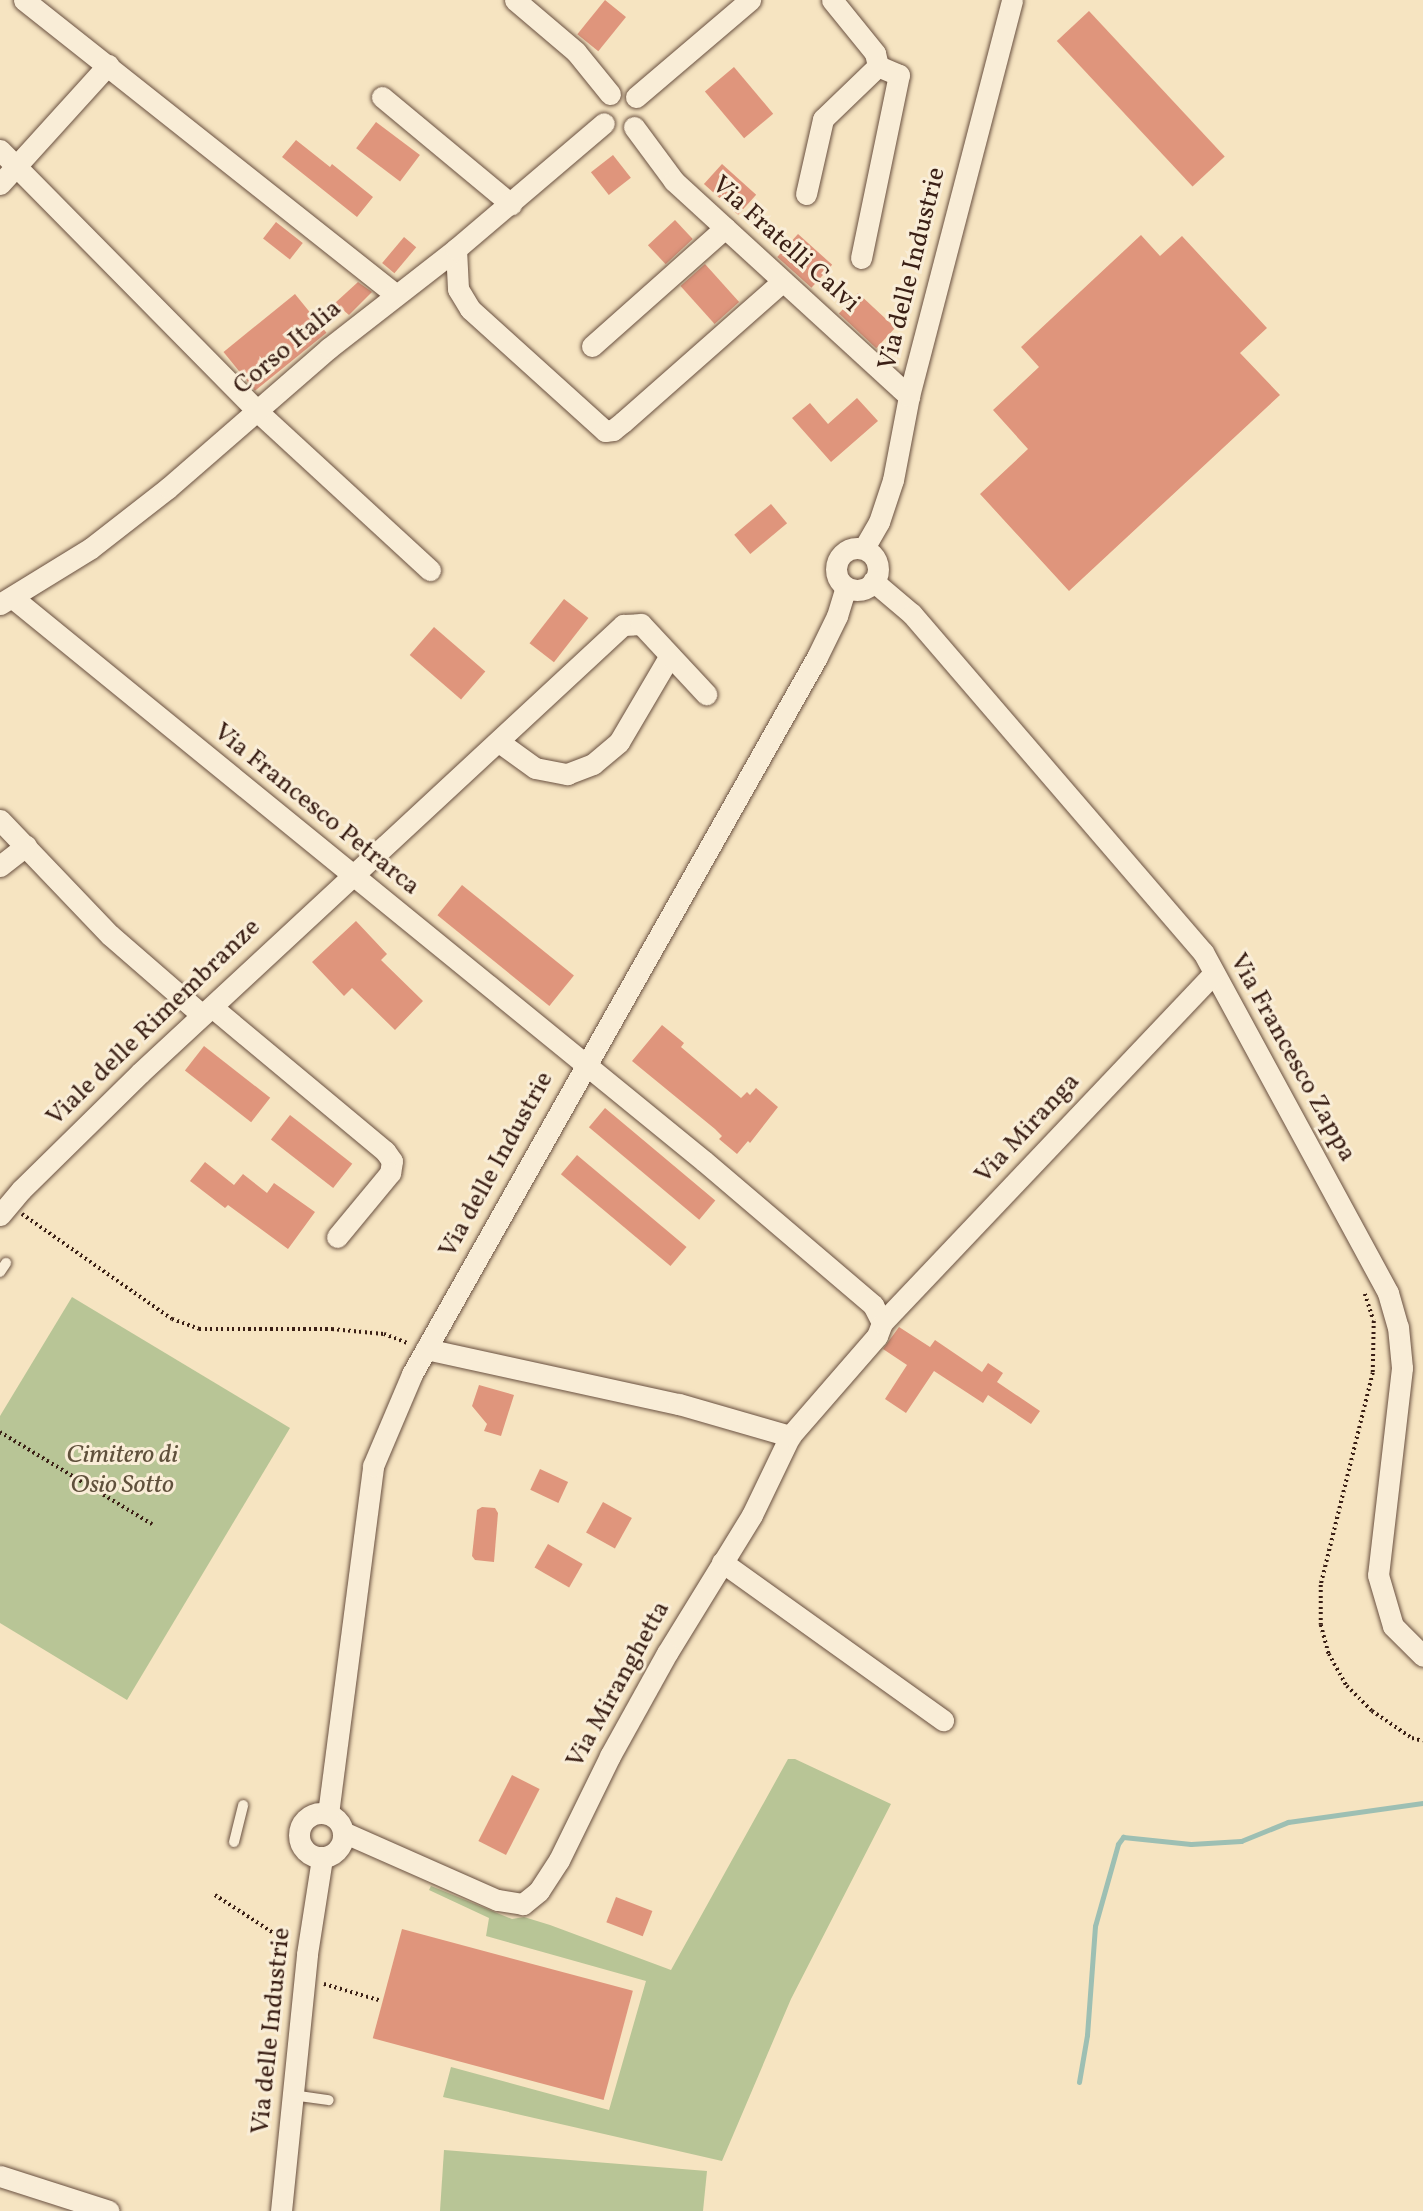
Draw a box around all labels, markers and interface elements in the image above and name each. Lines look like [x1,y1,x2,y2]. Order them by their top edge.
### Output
street label: Via delle Industrie [873,164,953,374]
street label: Via Fratelli Calvi [704,170,866,320]
street label: Corso Italia [228,294,348,402]
street label: Via Francesco Petrarca [206,717,426,903]
street label: Viale delle Rimembranze [40,913,268,1133]
street label: Via Francesco Zappa [1222,948,1362,1168]
street label: Via delle Industrie [433,1067,561,1263]
street label: Via Miranga [969,1067,1087,1191]
park label: Cimitero di Osio Sotto [66,1440,178,1502]
street label: Via Miranghetta [560,1596,678,1774]
street label: Via delle Industrie [246,1926,298,2136]

